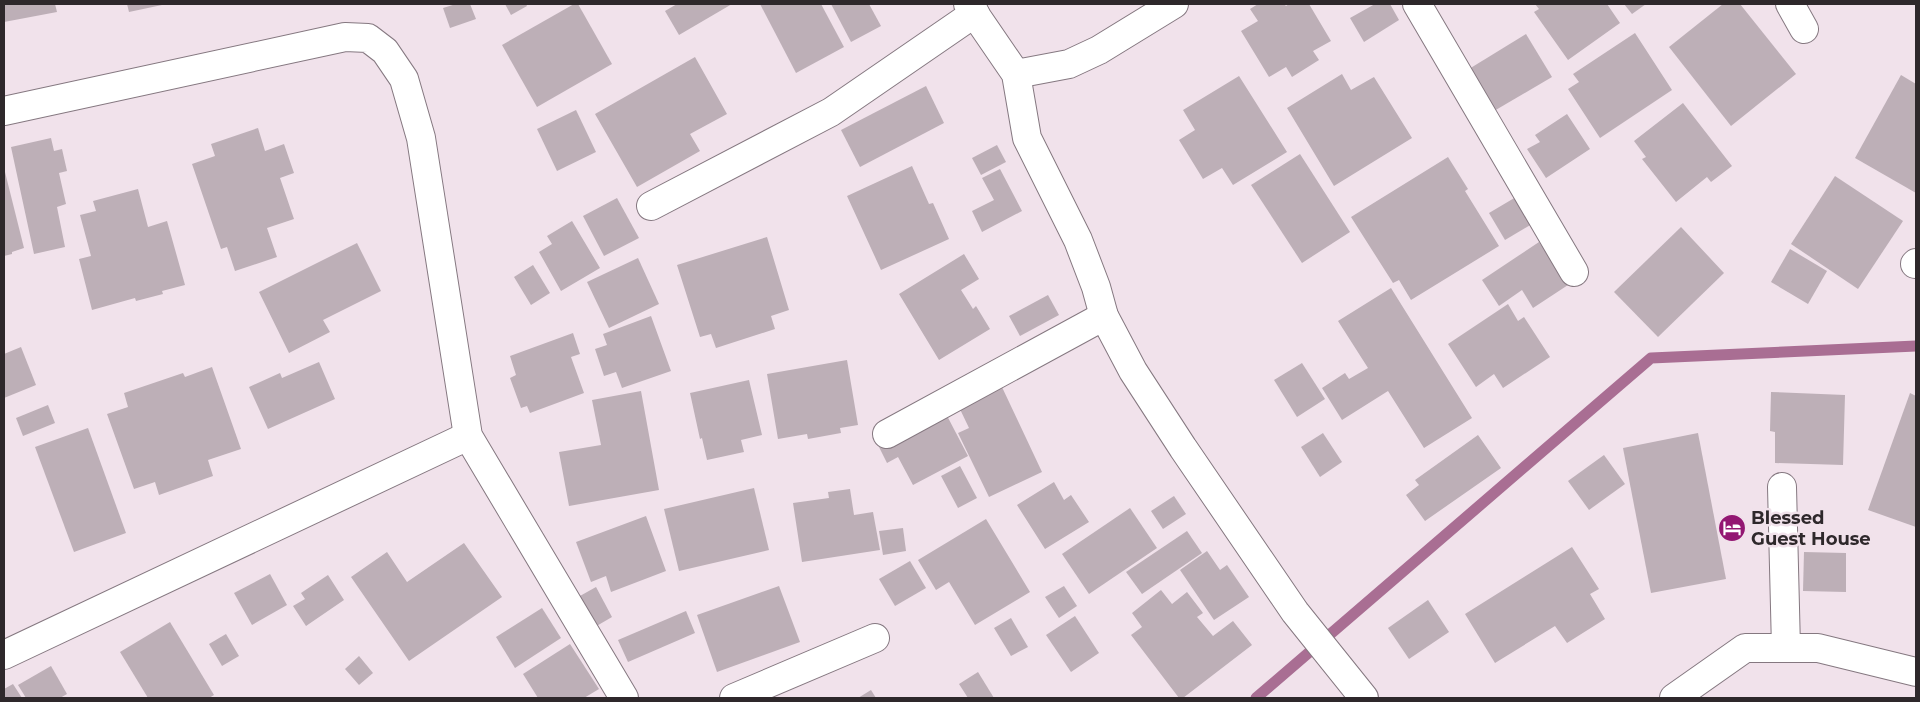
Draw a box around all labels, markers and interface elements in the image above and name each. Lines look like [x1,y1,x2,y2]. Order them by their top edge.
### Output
place label: Blessed Guest House [1751,507,1871,550]
hotel icon: Blessed Guest House [1717,513,1747,543]

